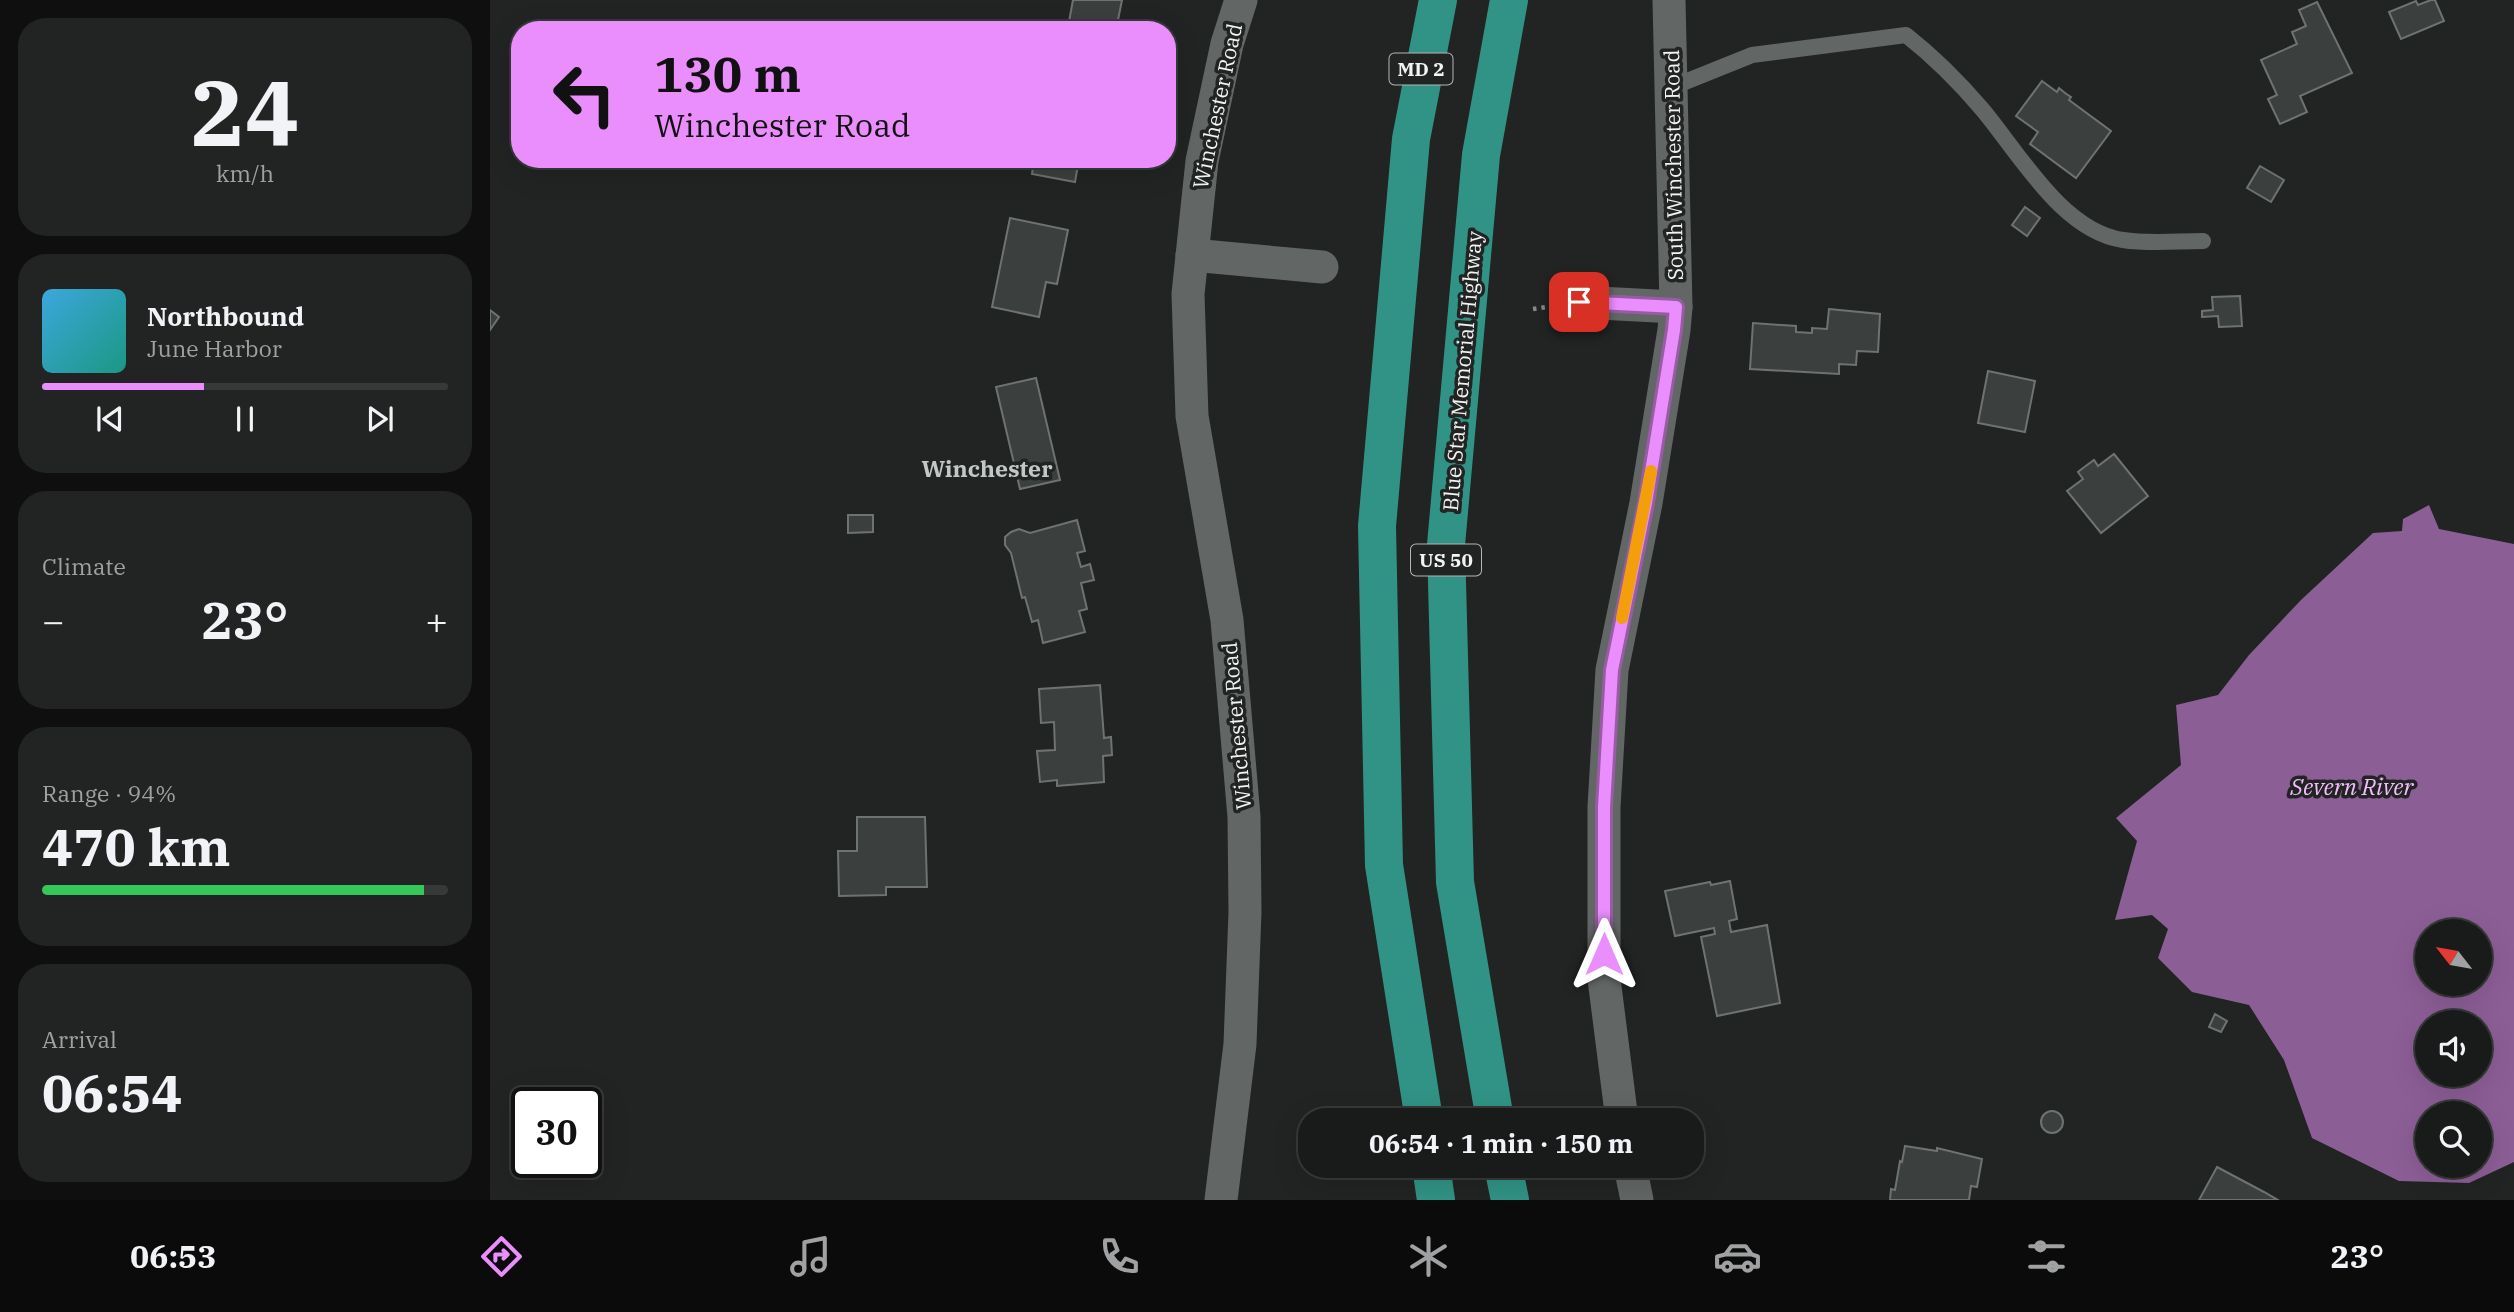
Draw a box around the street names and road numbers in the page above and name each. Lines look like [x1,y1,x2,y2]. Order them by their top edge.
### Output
street label: Winchester Road [1186,21,1248,191]
street label: South Winchester Road [1657,49,1689,281]
road number: MD 2 [1390,54,1452,85]
street label: Blue Star Memorial Highway [1436,229,1488,512]
road number: US 50 [1411,544,1481,576]
street label: Winchester Road [1215,641,1257,811]

